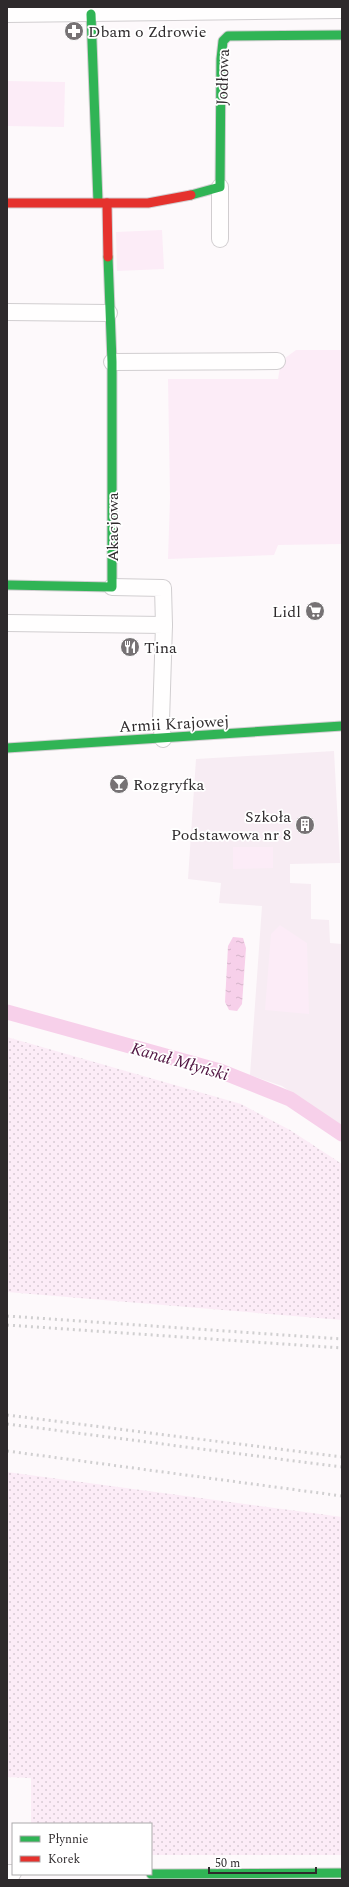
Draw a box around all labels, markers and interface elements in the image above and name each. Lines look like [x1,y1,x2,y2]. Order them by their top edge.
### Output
pharmacy icon: Dbam o Zdrowie [63,20,85,42]
place label: Dbam o Zdrowie [88,20,206,44]
street label: Jodłowa [210,48,236,106]
street label: Akacjowa [101,492,125,562]
place label: Lidl [272,600,301,624]
supermarket icon: Lidl [304,600,326,622]
restaurant icon: Tina [119,636,141,658]
place label: Tina [144,636,177,660]
street label: Armii Krajowej [118,709,230,739]
bar icon: Rozgryfka [108,773,130,795]
place label: Rozgryfka [133,773,205,797]
place label: Szkoła Podstawowa nr 8 [171,805,291,847]
building icon: Szkoła Podstawowa nr 8 [294,814,316,836]
water label: Kanał Młyński [128,1036,232,1088]
legend [12,1823,152,1875]
text: Płynnie [48,1830,89,1849]
scale bar [209,1849,316,1875]
text: Korek [48,1850,80,1869]
text: 50 m [215,1854,240,1873]

